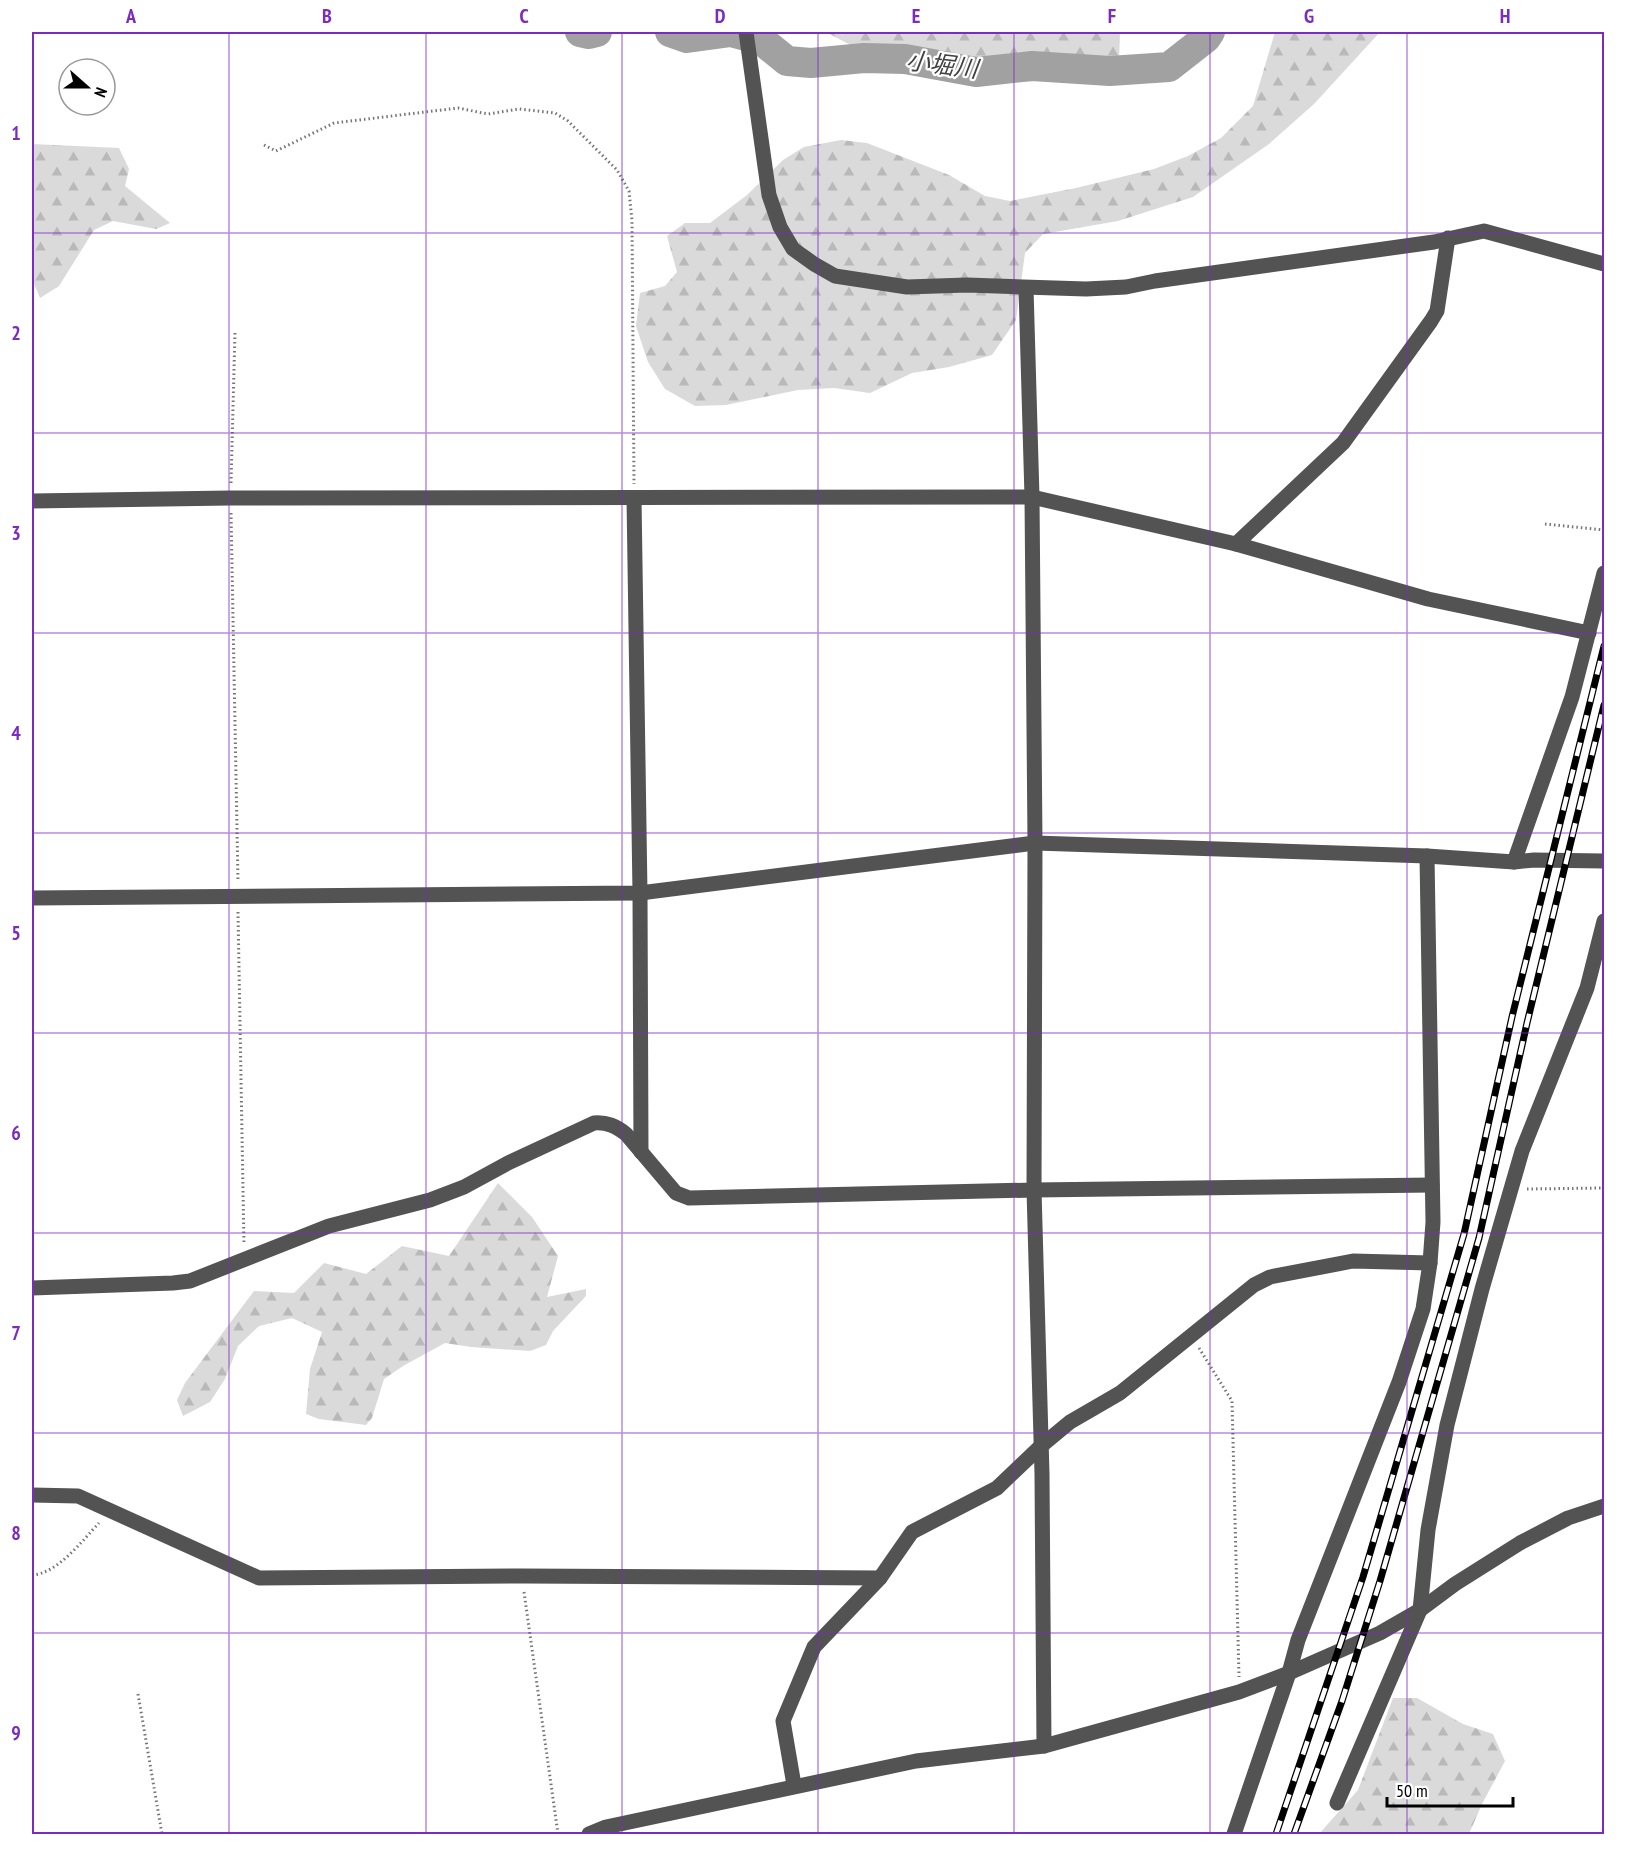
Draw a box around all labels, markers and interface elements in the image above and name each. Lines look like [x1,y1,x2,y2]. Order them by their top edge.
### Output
text: A [125,3,137,29]
text: B [322,3,332,29]
text: C [519,3,529,29]
text: D [715,3,726,29]
text: E [912,3,920,29]
text: F [1108,3,1116,29]
text: G [1304,3,1314,29]
text: H [1500,3,1510,29]
water label: 小堀川 [904,45,983,85]
north arrow [57,57,117,117]
text: N [90,85,112,100]
text: 1 [11,120,21,146]
text: 2 [11,320,21,346]
text: 3 [11,520,21,546]
text: 4 [11,720,21,746]
text: 5 [11,920,21,946]
text: 6 [11,1120,21,1146]
text: 7 [11,1320,21,1346]
text: 8 [11,1520,21,1546]
text: 9 [11,1720,21,1746]
scale bar [1387,1770,1513,1808]
text: 50 m [1396,1779,1428,1802]

